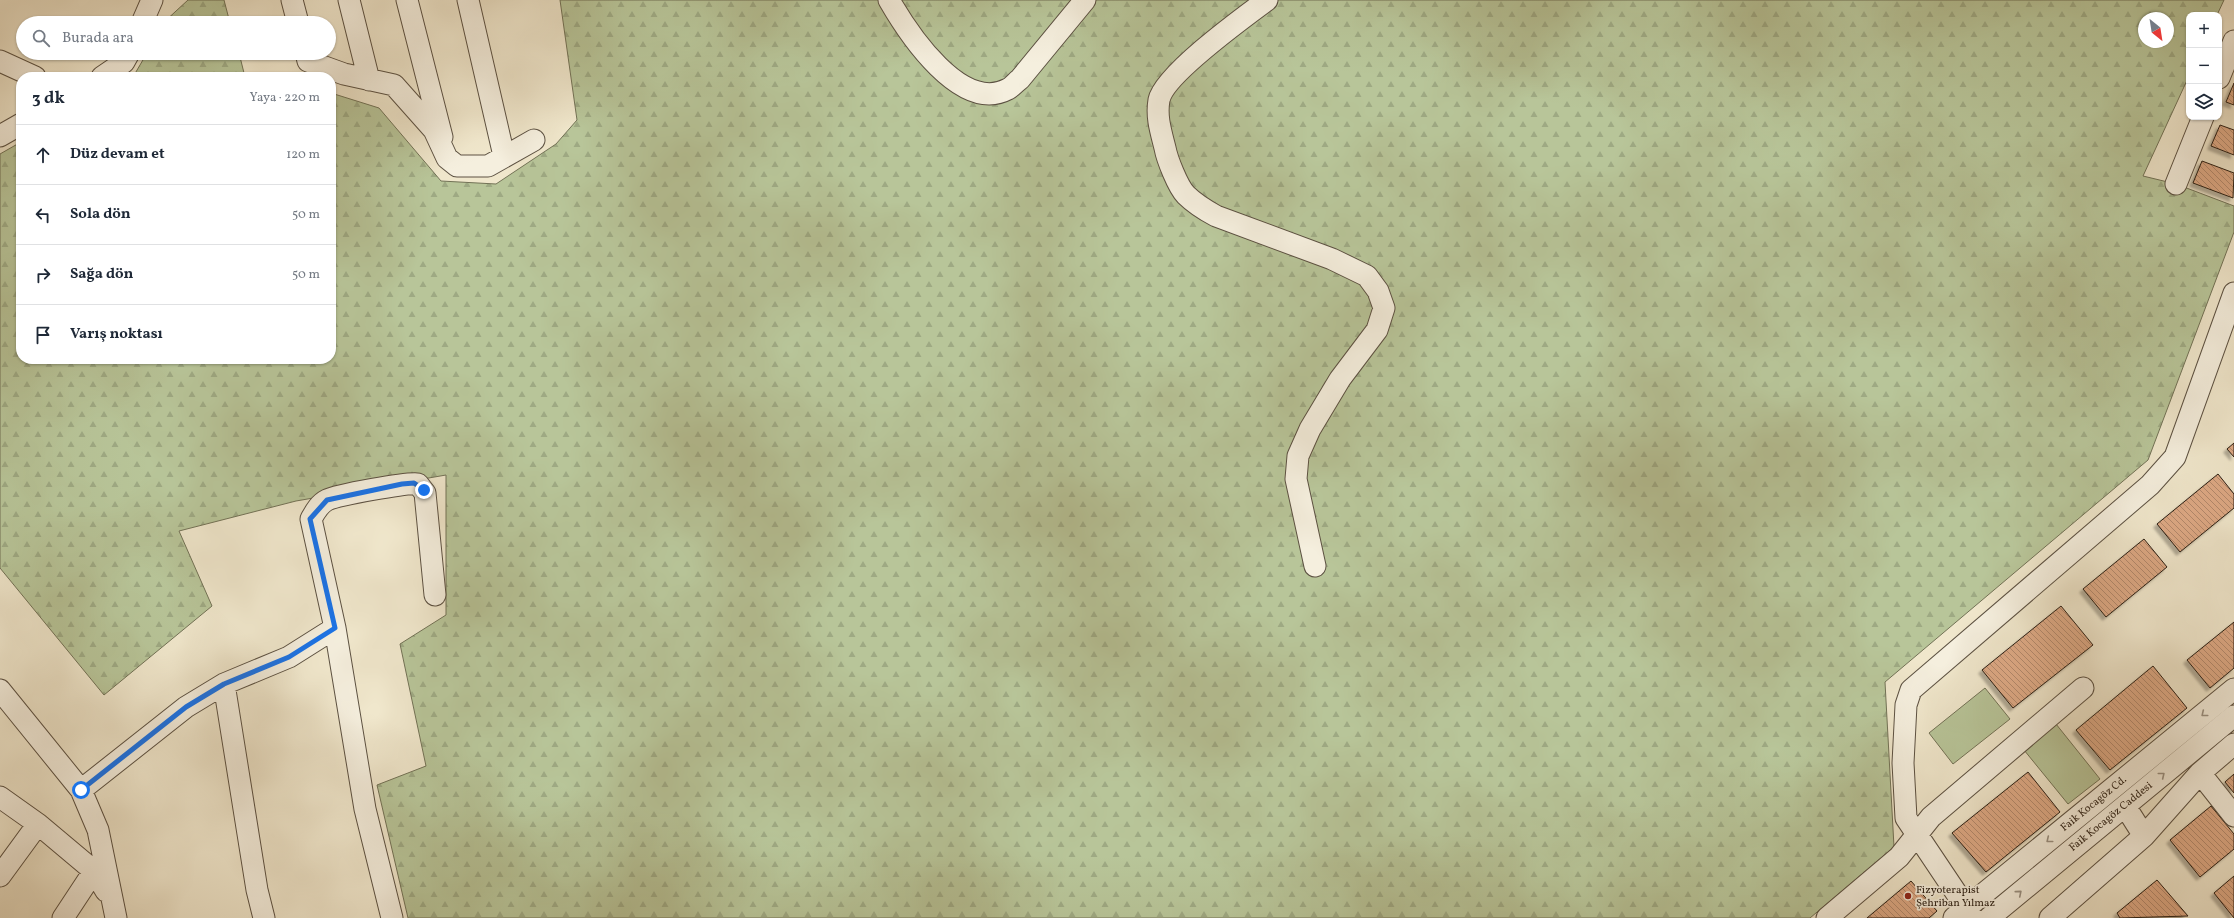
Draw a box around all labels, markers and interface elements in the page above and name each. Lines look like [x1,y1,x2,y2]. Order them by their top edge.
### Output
north arrow [2138,12,2174,48]
map controls [2186,12,2222,120]
button: + [2186,12,2222,48]
search box [16,16,336,60]
icon: search [30,27,52,49]
text: Burada ara [62,28,134,49]
button: − [2186,48,2222,84]
button: layers [2186,84,2222,120]
text: 3 dk [32,87,65,110]
text: Yaya · 220 m [250,89,320,107]
icon: ahead [32,144,54,166]
text: Düz devam et [70,144,165,165]
text: 120 m [286,146,320,164]
icon: left [32,204,54,226]
text: Sola dön [70,204,131,225]
text: 50 m [292,206,320,224]
icon: right [32,264,54,286]
text: Sağa dön [70,264,134,285]
text: 50 m [292,266,320,284]
icon: arrive [32,324,54,346]
text: Varış noktası [70,324,163,345]
route end [415,481,433,499]
one-way arrow [2201,709,2208,716]
street label: Faik Kocagöz Cd. [2058,772,2131,835]
one-way arrow [2158,772,2165,779]
street label: Faik Kocagöz Caddesi [2066,779,2156,855]
route start [72,781,90,799]
one-way arrow [2046,836,2053,843]
place label: Fizyoterapist Şehriban Yılmaz [1916,883,1996,911]
marker: Fizyoterapist Şehriban Yılmaz [1903,891,1913,901]
one-way arrow [2014,891,2021,898]

